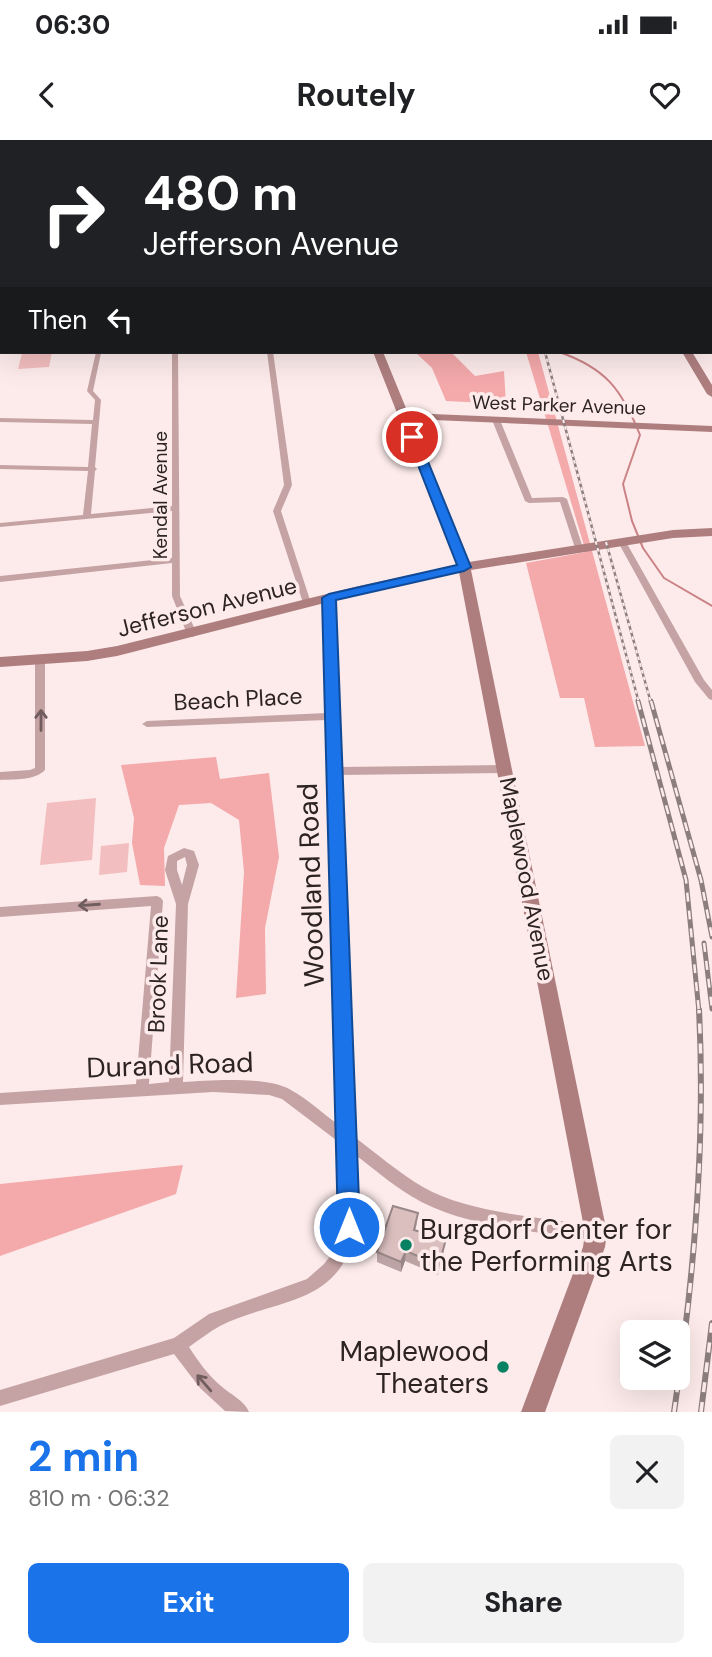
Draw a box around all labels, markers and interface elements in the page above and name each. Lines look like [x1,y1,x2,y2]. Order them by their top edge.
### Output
text: 06:30 [35,8,110,42]
text: Routely [296,74,416,116]
icon: back [28,76,66,114]
icon: heart [646,76,684,114]
text: 480 m [143,161,298,225]
icon: right [28,168,119,259]
text: Jefferson Avenue [143,223,399,265]
icon: left [101,301,139,339]
text: Then [28,303,87,337]
street label: West Parker Avenue [472,389,646,421]
pin [382,407,442,467]
icon: arrive [393,418,431,456]
street label: Kendal Avenue [148,431,173,559]
street label: Jefferson Avenue [114,570,300,644]
street label: Beach Place [173,681,303,717]
one-way arrow [34,708,48,731]
street label: Maplewood Avenue [493,775,561,983]
street label: Woodland Road [289,782,333,988]
one-way arrow [77,899,100,912]
street label: Brook Lane [141,915,175,1033]
street label: Durand Road [86,1044,254,1086]
position arrow [312,1190,386,1264]
place label: Burgdorf Center for the Performing Arts [420,1211,673,1280]
marker: Burgdorf Center for the Performing Arts [398,1237,414,1253]
map controls [620,1320,690,1390]
button: layers [620,1320,690,1390]
place label: Maplewood Theaters [340,1333,489,1402]
marker: Maplewood Theaters [495,1359,511,1375]
one-way arrow [196,1374,212,1392]
text: 2 min [28,1429,139,1484]
button: close [610,1435,684,1509]
text: 810 m · 06:32 [28,1483,170,1513]
button: Exit [28,1563,349,1643]
button: Share [363,1563,684,1643]

